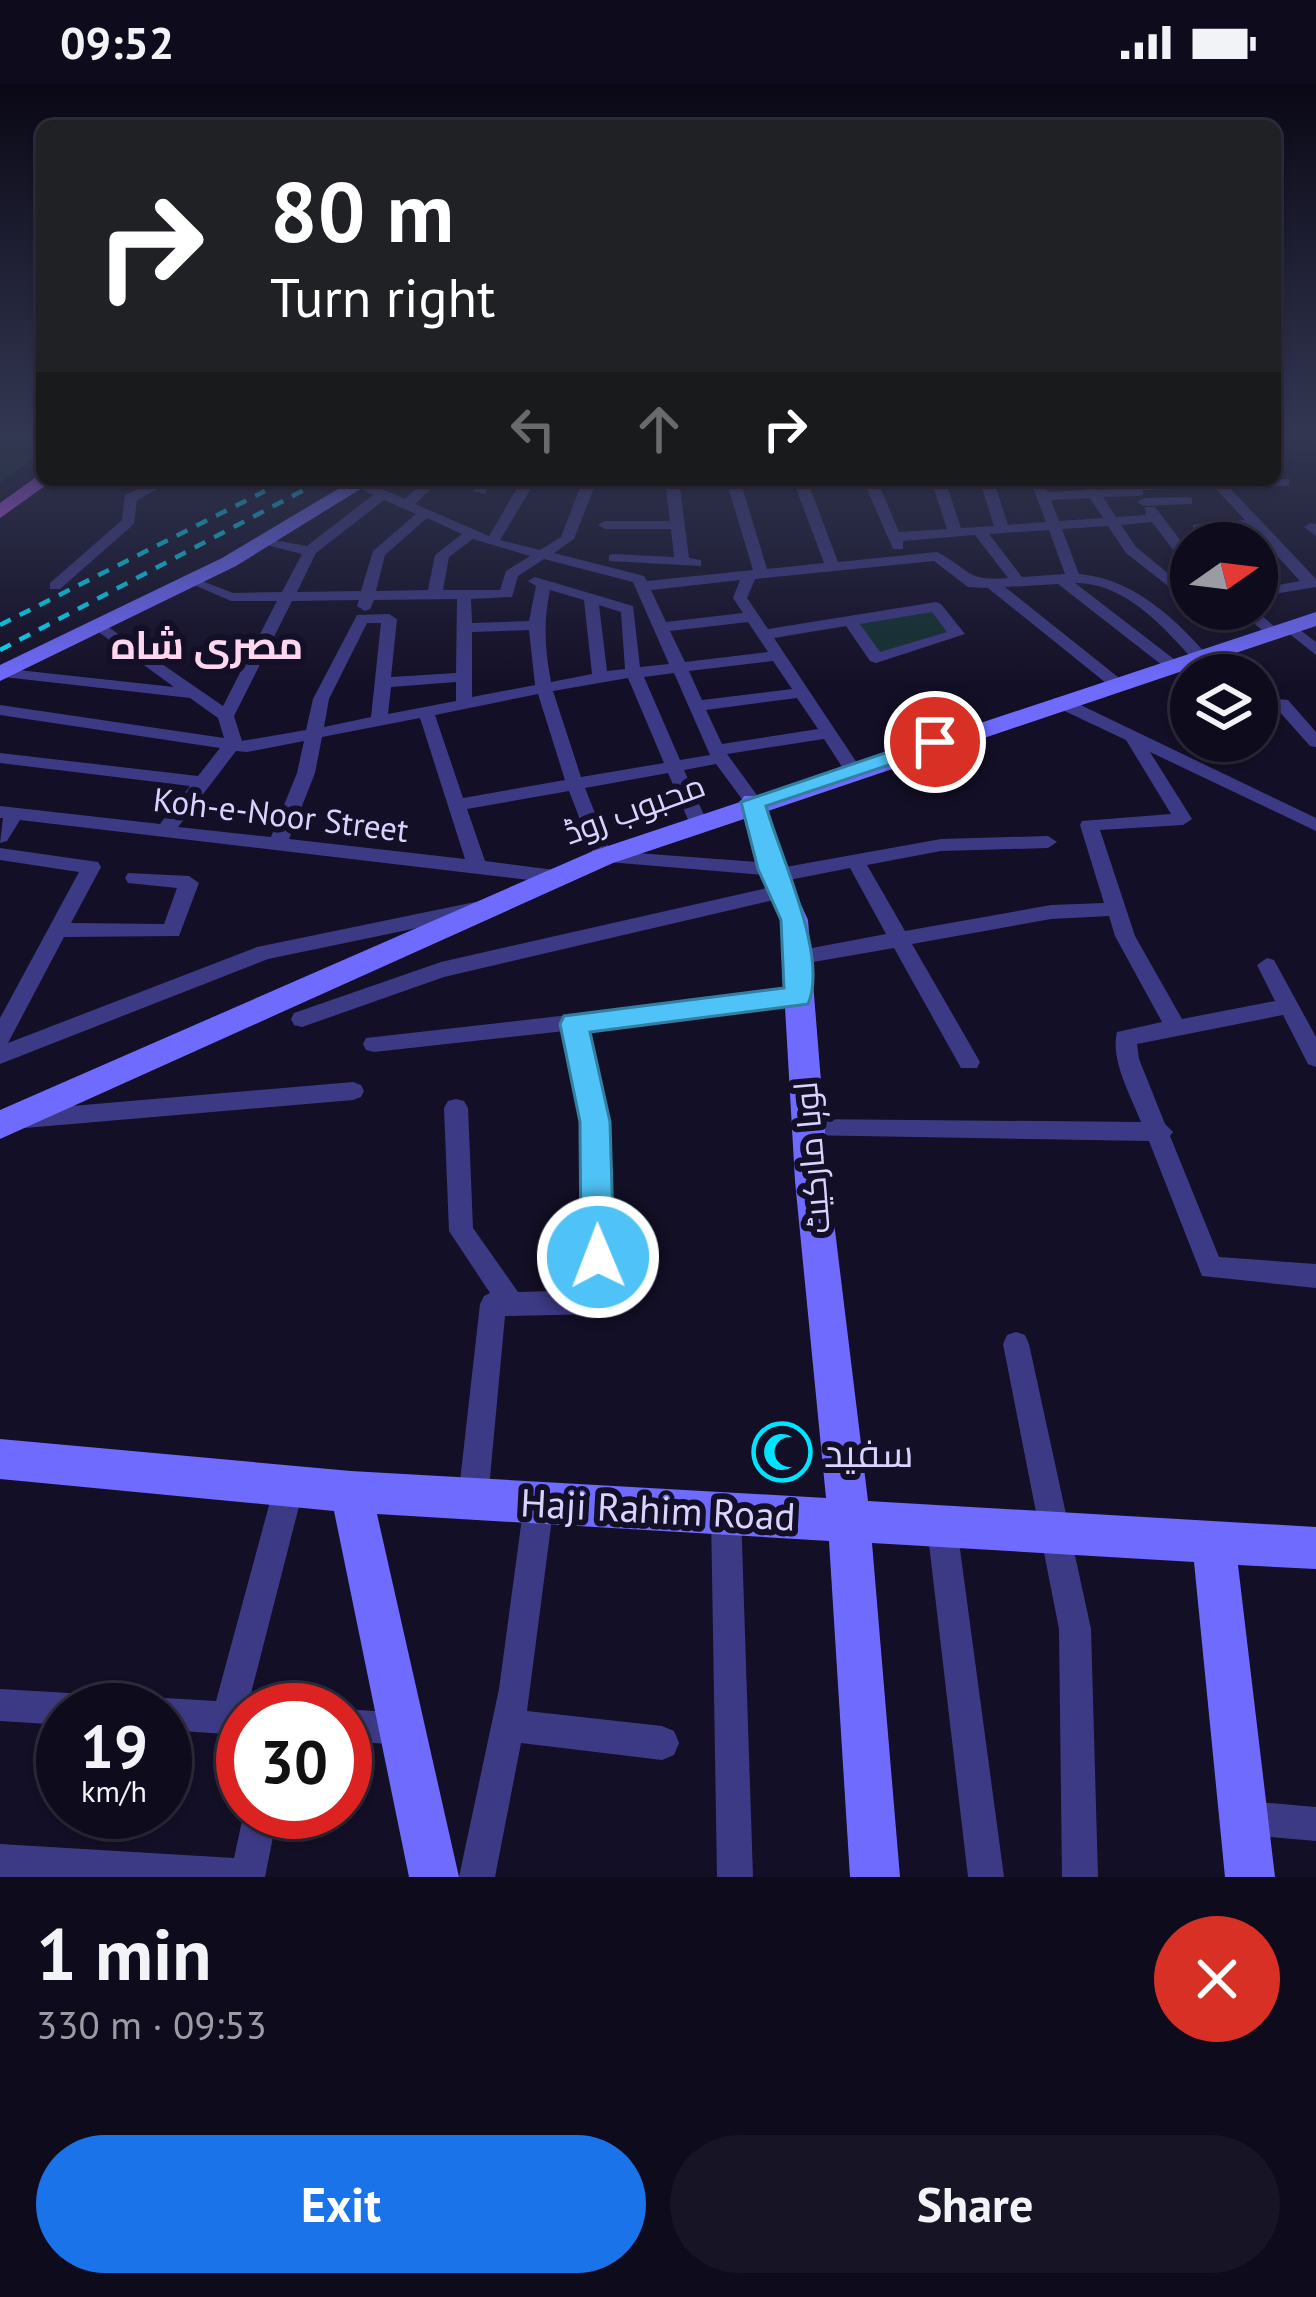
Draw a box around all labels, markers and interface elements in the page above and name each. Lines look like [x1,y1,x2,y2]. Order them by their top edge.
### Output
text: 09:52 [60,13,174,71]
text: 80 m [270,156,454,265]
icon: right [72,168,228,324]
text: Turn right [270,262,495,332]
icon: left [500,396,566,462]
icon: ahead [626,396,692,462]
icon: right [752,396,818,462]
north arrow [1170,522,1278,630]
map controls [1170,522,1278,762]
district label: مصری شاہ [111,619,303,670]
button: layers [1170,654,1278,762]
pin [884,691,986,793]
icon: arrive [902,709,968,775]
street label: محبوب روڈ [557,763,711,853]
street label: Koh-e-Noor Street [151,777,411,851]
street label: لوہا مارکیٹ [783,1080,840,1236]
position arrow [535,1194,661,1320]
mosque icon: سفید [751,1421,813,1483]
place label: سفید [824,1427,914,1478]
street label: Haji Rahim Road [519,1476,797,1542]
speed limit sign: 30 [216,1683,372,1839]
text: 19 [80,1707,148,1785]
text: km/h [81,1771,147,1810]
text: 1 min [36,1907,212,2000]
button: close [1154,1916,1280,2042]
text: 330 m · 09:53 [36,1999,267,2050]
button: Exit [36,2135,646,2273]
button: Share [670,2135,1280,2273]

